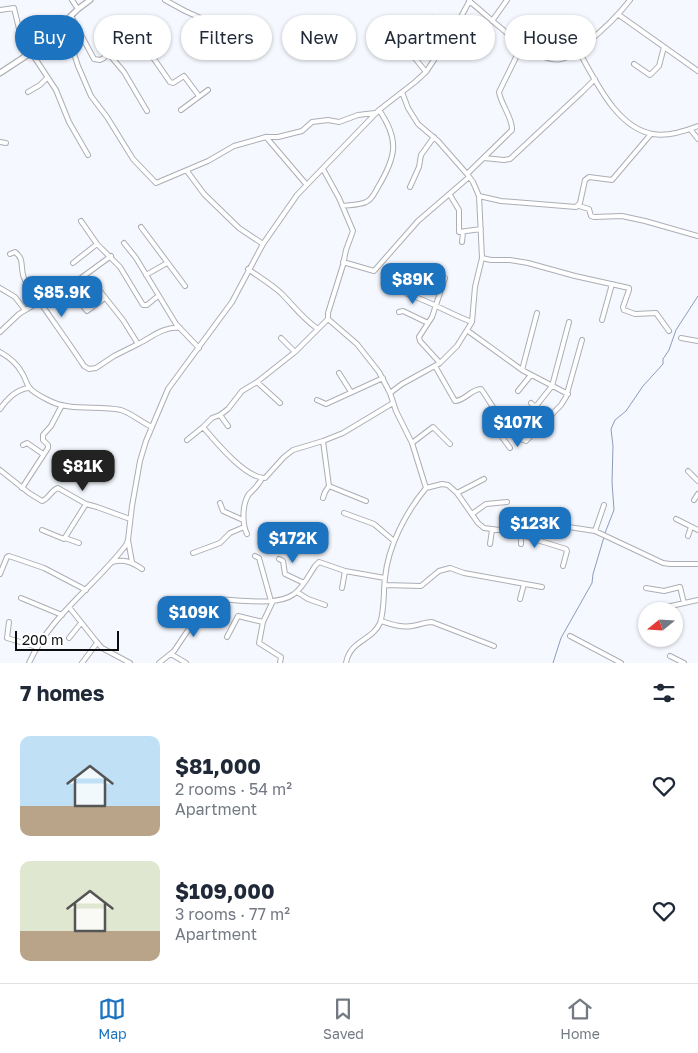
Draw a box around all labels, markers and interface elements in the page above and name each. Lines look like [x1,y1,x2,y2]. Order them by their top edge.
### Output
chip: Buy [15,15,84,60]
chip: Rent [94,15,171,60]
chip: Filters [181,15,272,60]
chip: New [282,15,356,60]
chip: Apartment [366,15,495,60]
chip: House [505,15,596,60]
pin: $89K [383,262,443,305]
text: $89K [392,269,434,289]
pin: $85.9K [21,276,103,318]
text: $85.9K [33,282,91,302]
pin: $107K [483,406,553,448]
text: $107K [493,412,543,432]
pin: $81K [53,450,113,492]
text: $81K [63,456,103,476]
pin: $123K [500,506,570,549]
text: $123K [510,513,560,533]
pin: $172K [258,522,328,564]
text: $172K [268,528,318,548]
pin: $109K [159,596,229,638]
text: $109K [168,602,220,622]
north arrow [638,602,682,648]
map controls [638,602,683,647]
scale bar [15,628,119,651]
text: 200 m [22,631,63,648]
icon: filters [650,679,678,707]
text: 7 homes [20,680,105,706]
text: $81,000 [175,753,261,779]
icon: home [60,756,120,816]
icon: heart [650,772,678,800]
text: 2 rooms · 54 m² [175,779,292,799]
text: Apartment [175,799,257,819]
text: $109,000 [175,878,275,904]
icon: home [60,881,120,941]
icon: heart [650,897,678,925]
text: 3 rooms · 77 m² [175,904,290,924]
text: Apartment [175,924,257,944]
tab: Map [98,995,127,1042]
tab: Saved [323,995,364,1042]
tab: Home [560,995,600,1042]

